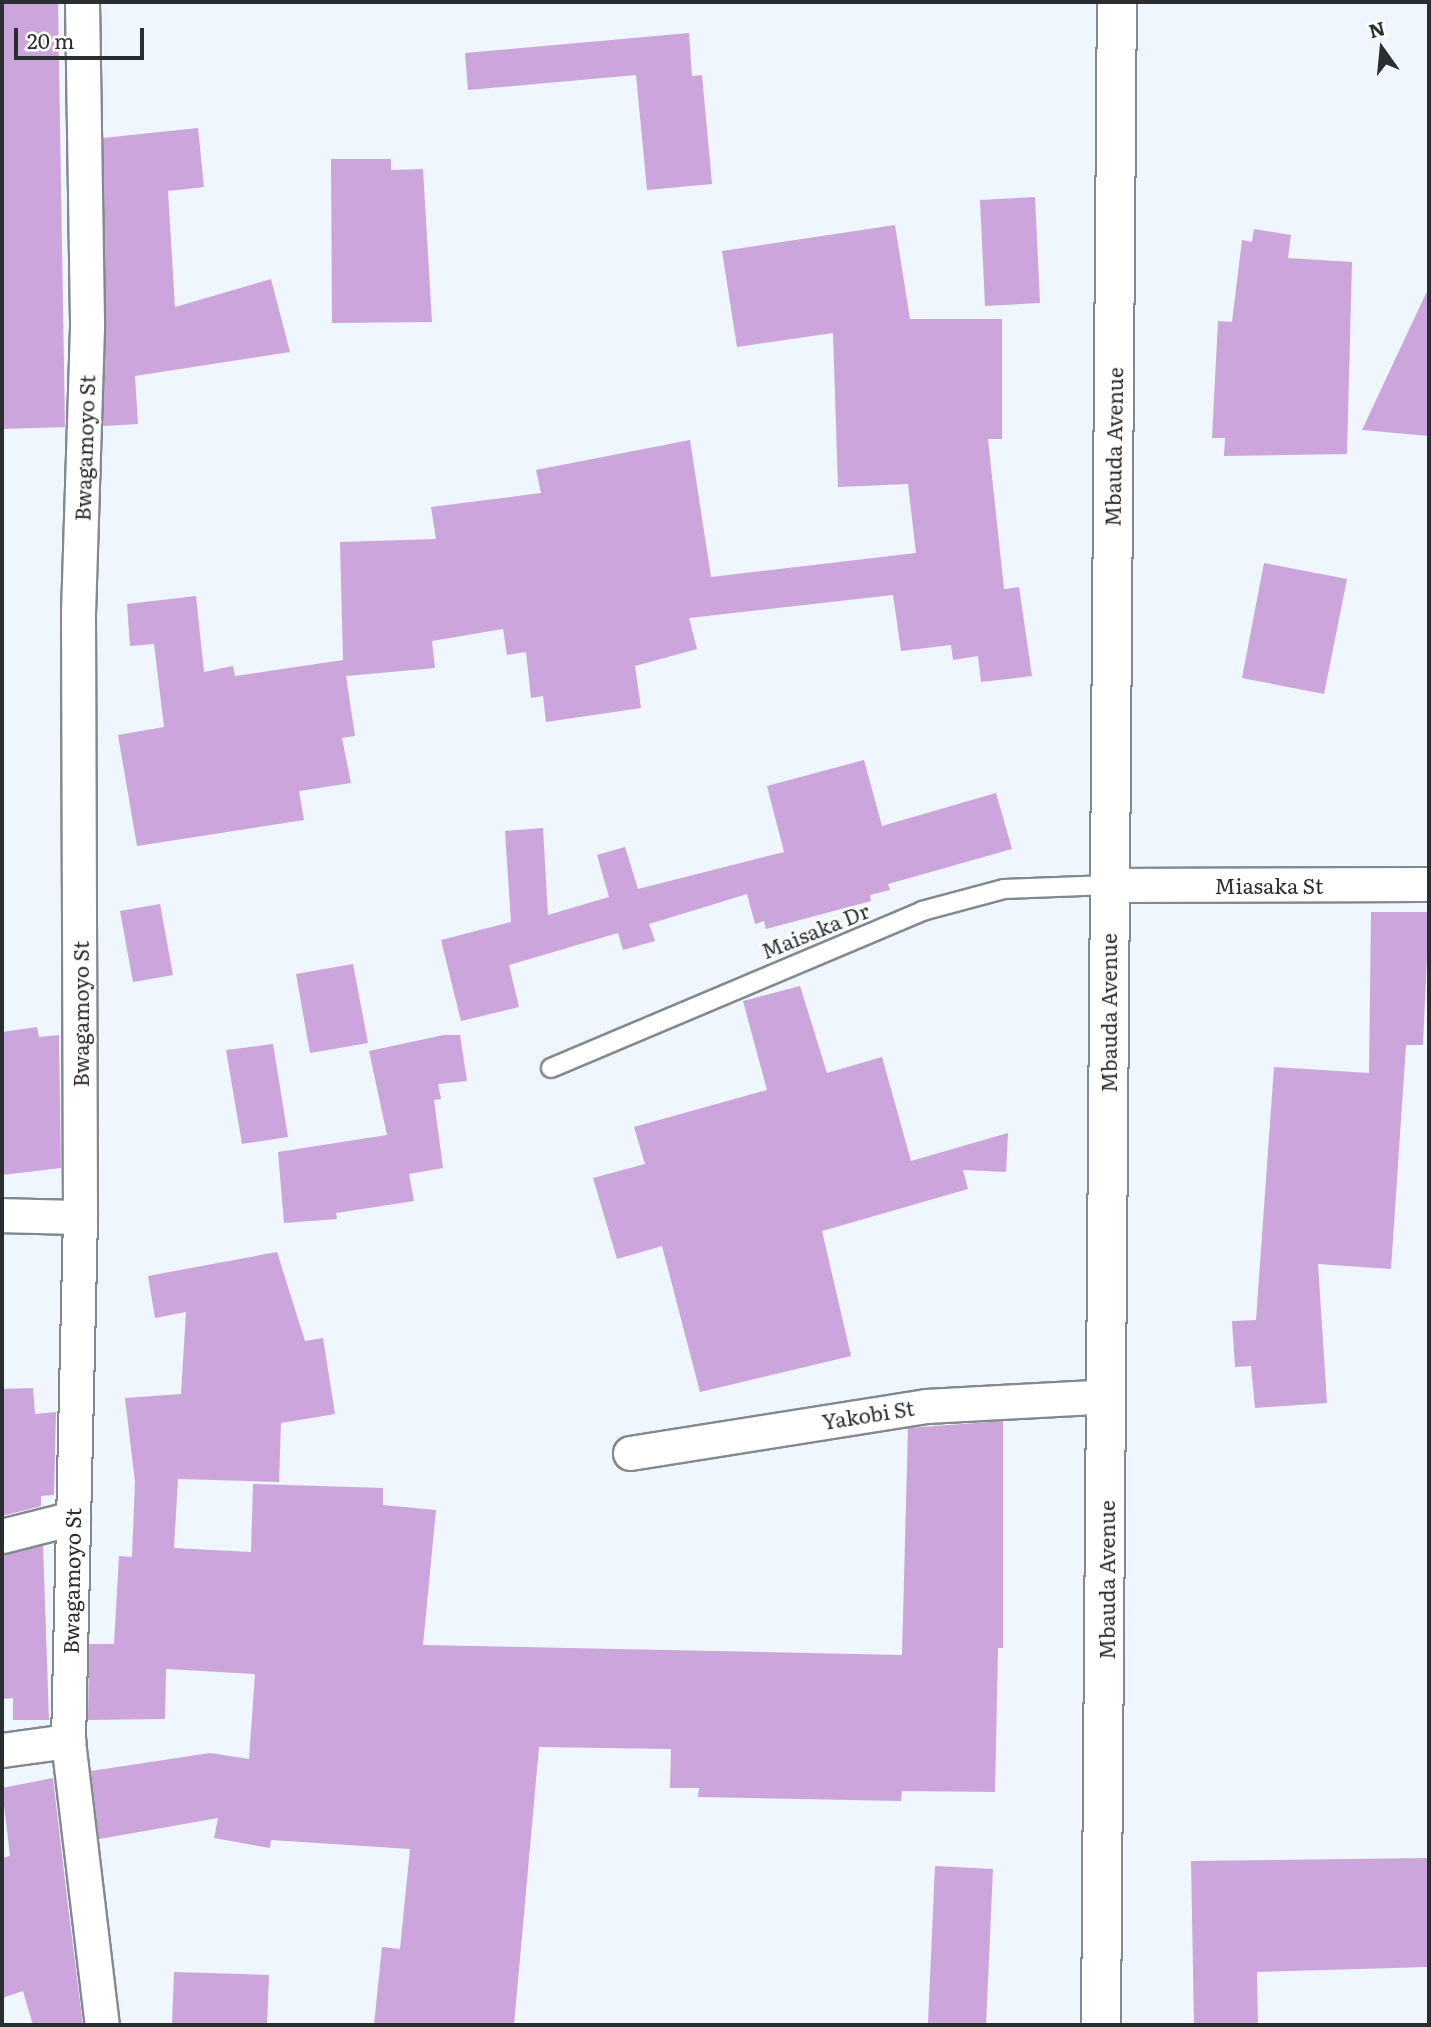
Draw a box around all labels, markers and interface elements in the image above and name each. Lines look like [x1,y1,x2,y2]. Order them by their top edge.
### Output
text: N [1365,13,1388,44]
scale bar [18,14,147,58]
north arrow [1347,14,1417,84]
text: 20 m [27,24,74,55]
street label: Mbauda Avenue [1099,367,1127,527]
street label: Bwagamoyo St [69,374,99,522]
street label: Miasaka St [1215,872,1323,898]
street label: Maisaka Dr [757,897,873,963]
street label: Mbauda Avenue [1095,933,1121,1093]
street label: Bwagamoyo St [67,941,93,1087]
street label: Yakobi St [820,1394,916,1434]
street label: Mbauda Avenue [1093,1500,1119,1660]
street label: Bwagamoyo St [57,1508,85,1654]

